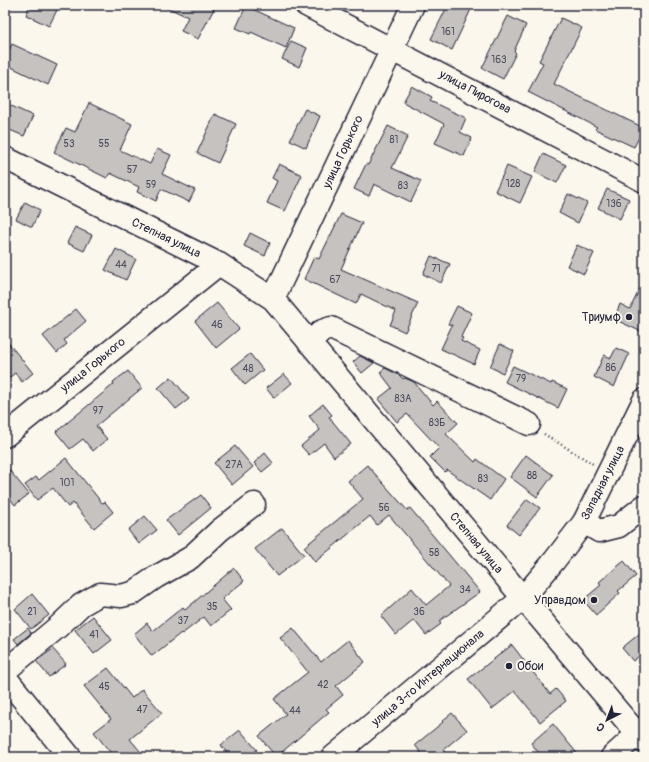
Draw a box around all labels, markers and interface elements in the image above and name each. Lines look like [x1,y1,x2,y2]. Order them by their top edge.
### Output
house number: 161 [441,26,455,38]
house number: 163 [491,54,507,66]
street label: улица Пирогова [436,66,514,117]
street label: улица Горького [319,113,367,192]
house number: 81 [390,134,399,146]
house number: 53 [64,138,75,150]
house number: 55 [99,138,109,150]
house number: 57 [127,164,138,176]
house number: 128 [506,178,520,190]
house number: 59 [146,179,156,191]
house number: 83 [398,180,409,192]
house number: 136 [606,198,622,210]
street label: Степная улица [129,215,203,261]
house number: 44 [115,259,127,271]
house number: 71 [431,263,441,275]
house number: 67 [329,274,341,286]
place label: Триумф [582,310,621,325]
marker: Триумф [624,312,634,322]
house number: 46 [211,319,223,331]
street label: улица Горького [57,334,129,396]
house number: 86 [606,362,617,374]
house number: 48 [243,363,253,375]
house number: 79 [516,373,526,385]
house number: 83А [394,393,412,405]
house number: 97 [93,405,104,417]
house number: 83Б [429,417,445,429]
street label: Западная улица [578,443,628,523]
house number: 27А [225,459,243,471]
house number: 88 [527,470,537,482]
house number: 83 [478,473,489,485]
house number: 101 [60,477,74,489]
house number: 56 [378,502,390,514]
street label: Степная улица [446,509,506,577]
house number: 58 [429,547,439,559]
house number: 34 [459,584,471,596]
place label: Управдом [534,593,586,608]
marker: Управдом [589,595,599,605]
house number: 35 [207,601,218,613]
house number: 21 [27,606,37,618]
house number: 36 [413,606,425,618]
house number: 37 [178,615,189,627]
street label: улица 3-го Интернационала [368,626,488,730]
house number: 41 [89,629,99,641]
place label: Обои [517,659,544,674]
marker: Обои [504,661,514,671]
house number: 42 [317,679,329,691]
house number: 45 [98,681,110,693]
north arrow [587,700,627,740]
house number: 47 [136,704,148,716]
house number: 44 [289,705,301,717]
text: С [594,720,608,734]

